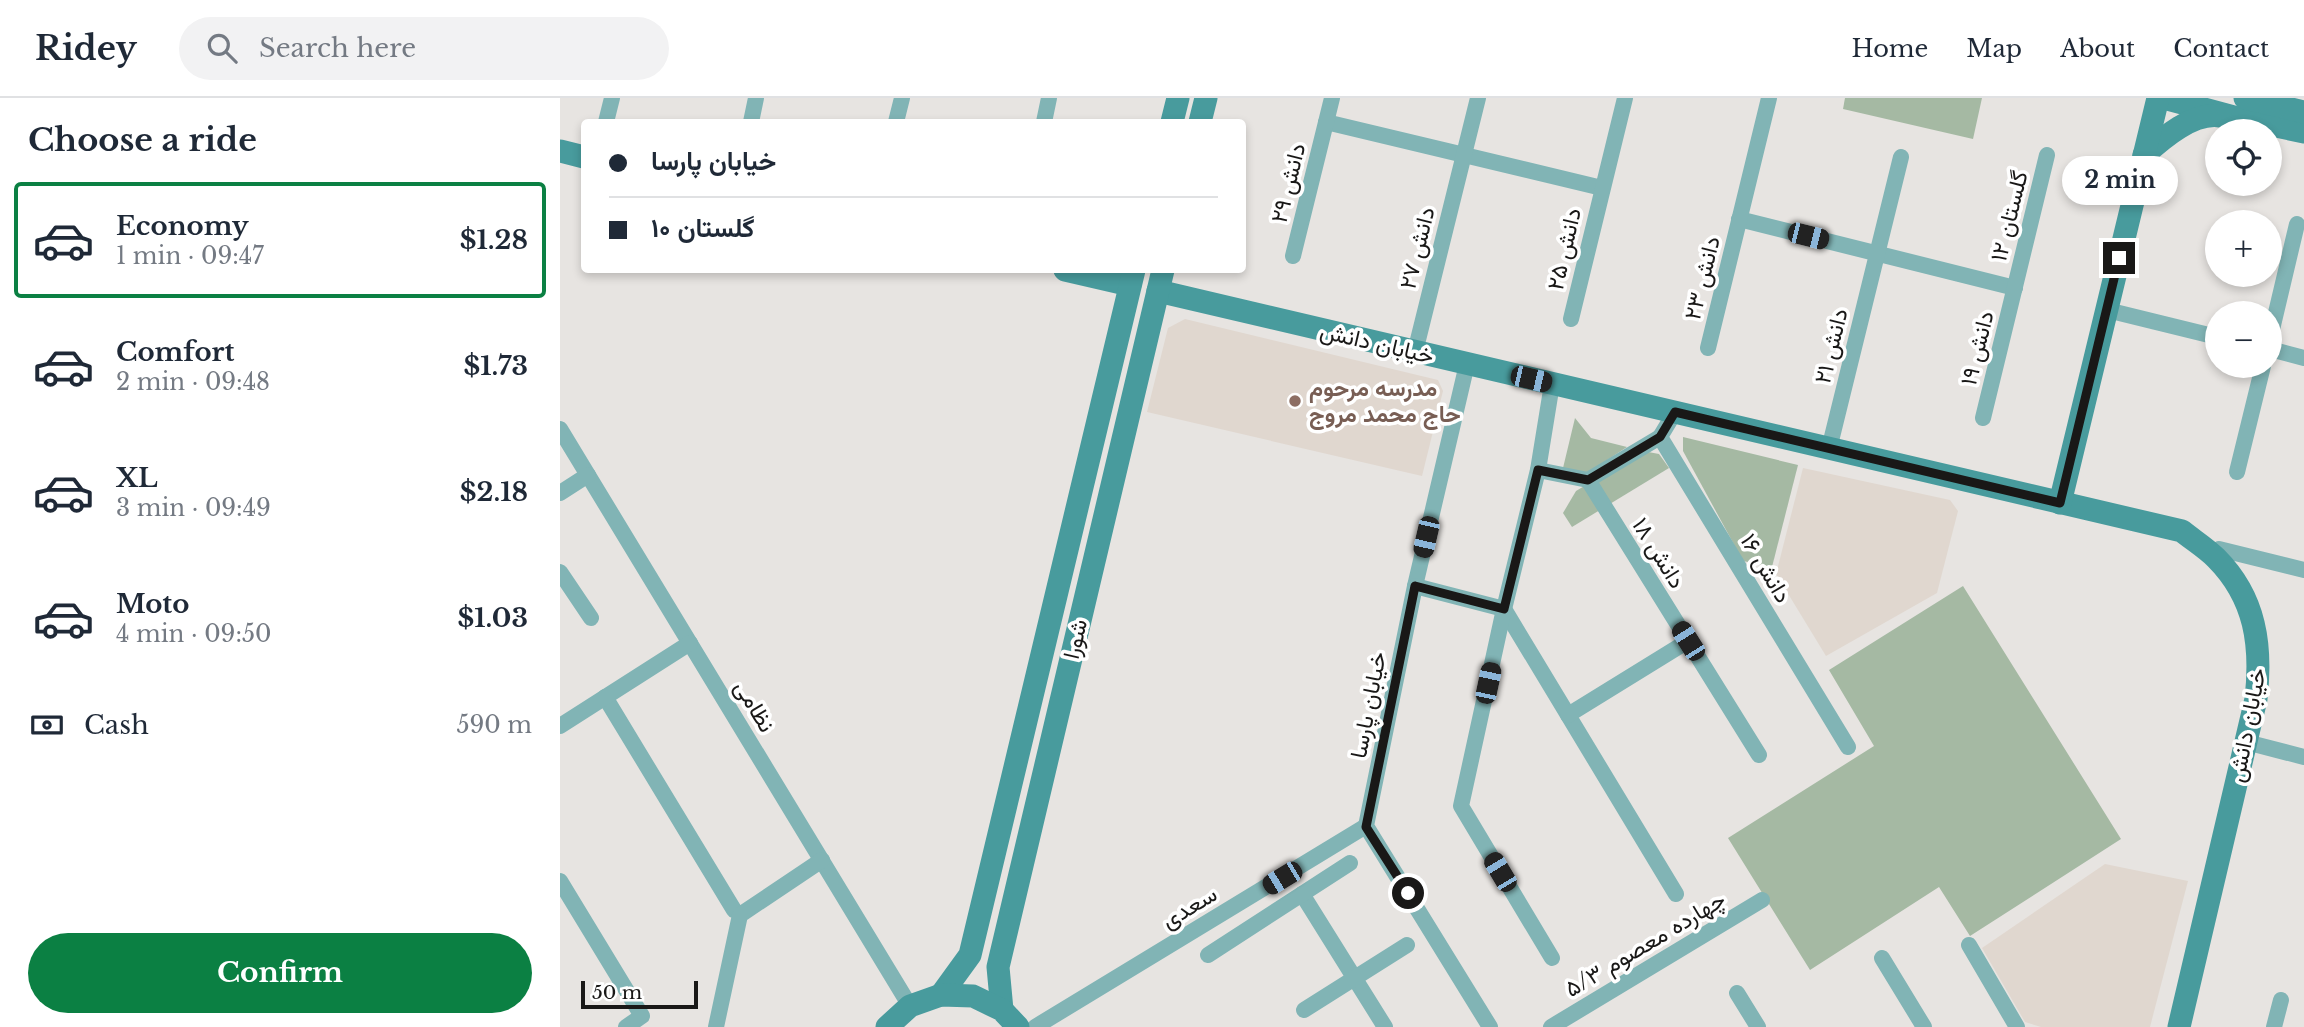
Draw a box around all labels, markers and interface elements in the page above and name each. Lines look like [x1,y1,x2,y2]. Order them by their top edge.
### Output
search box [179,17,669,80]
text: Ridey [35,28,137,69]
icon: search [203,29,241,67]
text: Search here [259,32,416,64]
text: Home [1852,34,1928,63]
text: Map [1966,34,2022,63]
text: About [2060,34,2135,63]
text: Contact [2173,34,2269,63]
map controls [2205,119,2282,378]
button: locate [2205,119,2282,196]
text: Choose a ride [28,120,257,160]
street label: دانش ۲۹ [1265,140,1311,226]
text: خیابان پارسا [651,145,776,177]
callout: 2 min [2061,156,2177,206]
text: 2 min [2084,166,2156,194]
street label: گلستان ۱۲ [1984,168,2034,264]
street label: دانش ۲۷ [1393,204,1441,292]
street label: دانش ۲۵ [1541,205,1587,293]
icon: car [32,209,95,272]
text: Economy [116,210,249,242]
button: + [2205,210,2282,287]
text: گلستان ۱۰ [651,212,755,244]
car [1786,221,1831,251]
text: $1.28 [460,224,528,256]
street label: دانش ۲۳ [1678,233,1726,323]
text: 1 min · 09:47 [116,242,264,270]
route end [2103,242,2135,274]
button: − [2205,301,2282,378]
street label: دانش ۲۱ [1808,305,1854,387]
street label: دانش ۱۹ [1954,308,2000,388]
street label: خیابان دانش [1317,316,1437,370]
icon: car [32,335,95,398]
text: Comfort [116,336,234,368]
text: $1.73 [464,350,528,382]
car [1509,364,1554,394]
text: 2 min · 09:48 [116,368,270,396]
place label: مدرسه مرحوم حاج محمد مروج [1309,374,1461,430]
marker: مدرسه مرحوم حاج محمد مروج [1287,393,1303,409]
icon: car [32,461,95,524]
text: XL [116,462,158,494]
text: $2.18 [460,476,528,508]
text: 3 min · 09:49 [116,494,271,522]
street label: دانش ۱۸ [1626,512,1692,594]
car [1412,514,1441,560]
street label: دانش ۱۶ [1734,528,1798,608]
icon: car [32,587,95,650]
text: Moto [116,588,189,620]
text: $1.03 [457,602,528,634]
street label: شورا [1057,616,1094,662]
car [1668,618,1709,664]
text: 4 min · 09:50 [116,620,271,648]
street label: خیابان پارسا [1344,649,1394,761]
car [1474,660,1503,706]
street label: خیابان دانش [2222,665,2272,785]
street label: نظامی [729,675,781,737]
icon: cash [28,706,66,744]
text: Cash [84,709,149,741]
text: 590 m [456,711,532,739]
car [1481,849,1520,895]
car [1259,858,1306,898]
route start [1392,877,1424,909]
street label: سعدی [1156,880,1222,934]
street label: چهارده معصوم ۵/۳ [1560,885,1731,1005]
button: Confirm [28,933,532,1013]
scale bar [581,978,698,1010]
text: 50 m [592,981,642,1004]

